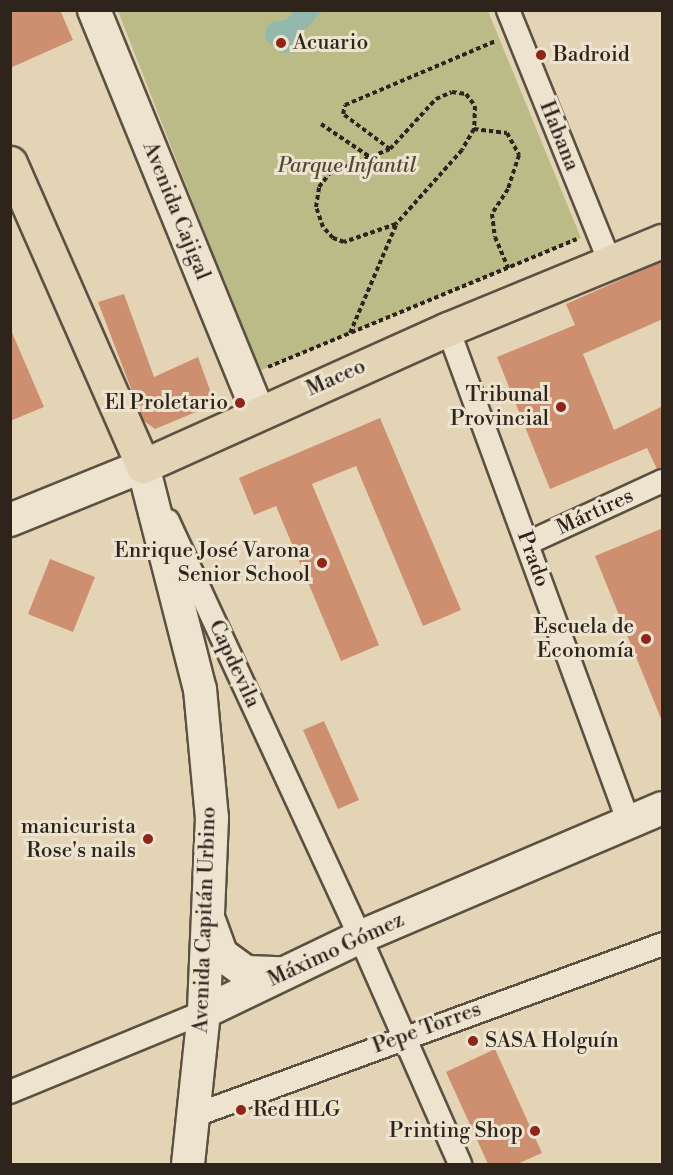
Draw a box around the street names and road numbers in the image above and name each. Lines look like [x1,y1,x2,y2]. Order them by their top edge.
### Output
street label: Habana [534,97,584,175]
street label: Avenida Cajigal [137,138,215,284]
street label: Maceo [302,354,370,402]
street label: Mártires [553,483,637,541]
street label: Prado [511,528,555,590]
street label: Capdevila [203,616,265,712]
street label: Avenida Capitán Urbino [188,806,222,1034]
street label: Máximo Gómez [264,907,408,993]
street label: Pepe Torres [369,997,485,1059]

